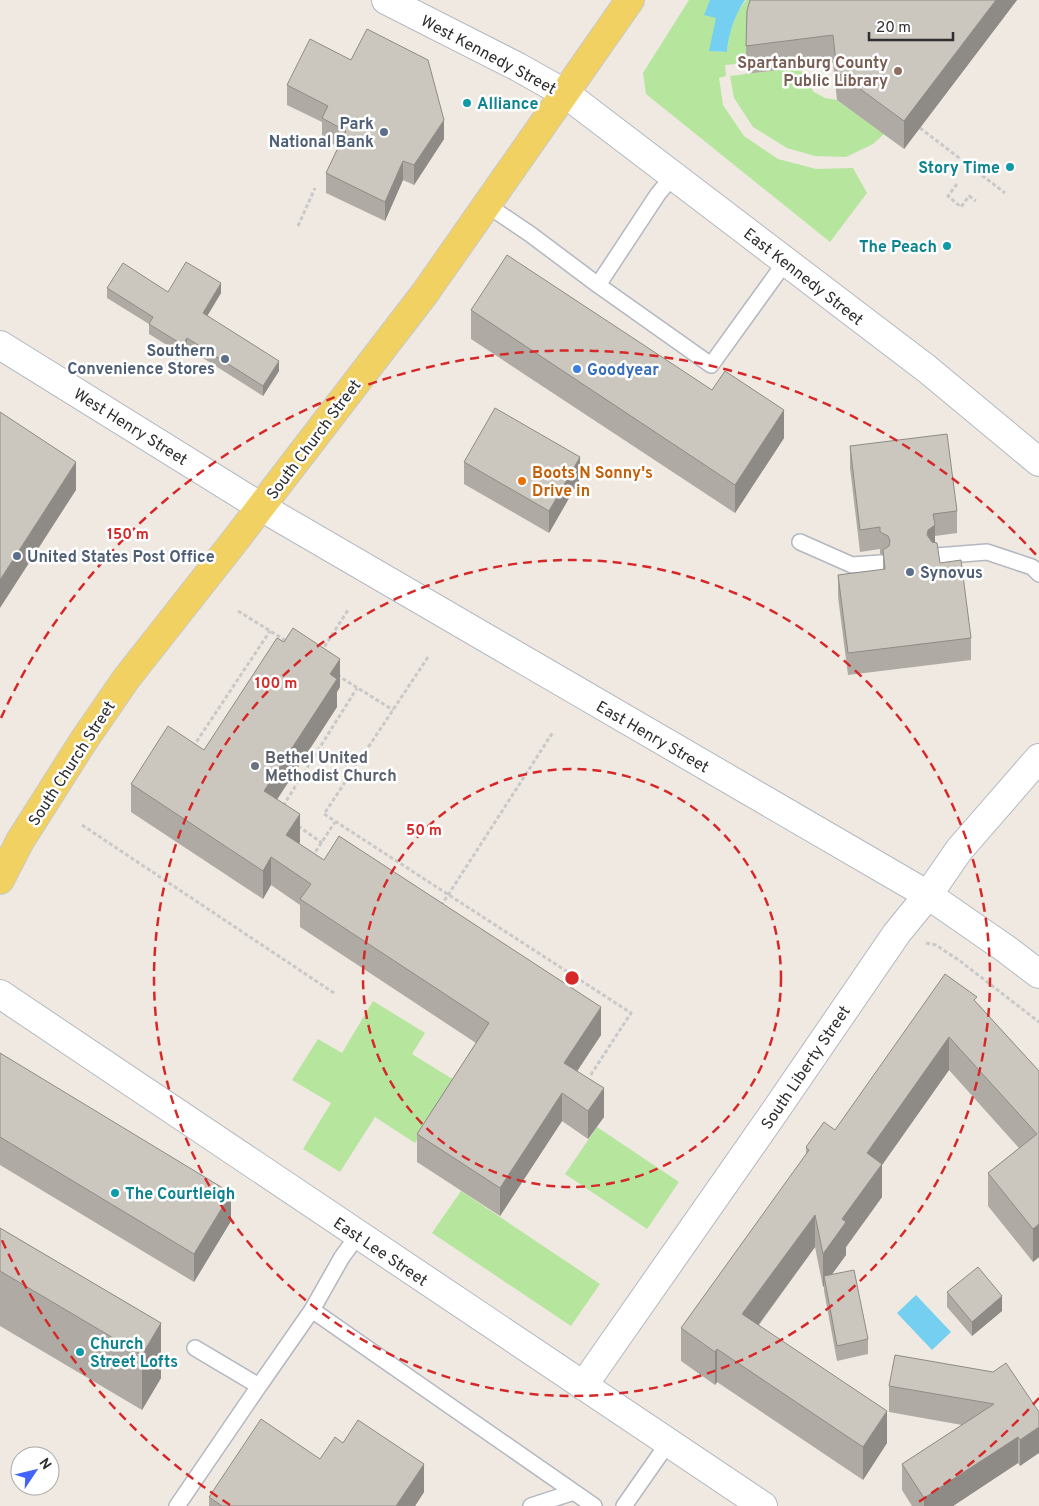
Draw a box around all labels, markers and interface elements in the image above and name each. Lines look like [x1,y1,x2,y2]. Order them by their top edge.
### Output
scale bar [869,10,953,42]
street label: West Kennedy Street [417,12,559,100]
text: 20 m [876,19,911,38]
place label: Spartanburg County Public Library [737,54,888,92]
marker: Spartanburg County Public Library [892,65,904,77]
place label: Alliance [477,95,538,115]
marker: Alliance [461,97,473,109]
place label: Park National Bank [269,115,374,153]
marker: Park National Bank [378,126,390,138]
place label: Story Time [918,159,1000,179]
marker: Story Time [1004,161,1016,173]
street label: East Kennedy Street [739,225,867,331]
place label: The Peach [859,238,937,258]
marker: The Peach [941,240,953,252]
place label: Southern Convenience Stores [67,342,215,380]
marker: Southern Convenience Stores [219,353,231,365]
place label: Goodyear [587,361,659,381]
marker: Goodyear [571,363,583,375]
street label: South Church Street [263,376,366,504]
street label: West Henry Street [69,385,191,471]
place label: Boots N Sonny's Drive in [532,464,653,502]
marker: Boots N Sonny's Drive in [516,475,528,487]
text: 150 m [107,526,149,545]
place label: United States Post Office [27,548,215,568]
marker: United States Post Office [11,550,23,562]
place label: Synovus [920,564,983,584]
marker: Synovus [904,566,916,578]
text: 100 m [255,675,297,694]
street label: East Henry Street [592,697,712,778]
street label: South Church Street [25,698,121,830]
place label: Bethel United Methodist Church [265,749,397,787]
marker: Bethel United Methodist Church [249,760,261,772]
text: 50 m [406,822,442,841]
centre of rings [563,969,581,987]
street label: South Liberty Street [758,1002,856,1134]
place label: The Courtleigh [125,1185,235,1205]
marker: The Courtleigh [109,1187,121,1199]
street label: East Lee Street [329,1214,431,1292]
place label: Church Street Lofts [90,1335,178,1373]
marker: Church Street Lofts [74,1346,86,1358]
north arrow [10,1446,60,1496]
text: N [35,1455,54,1473]

